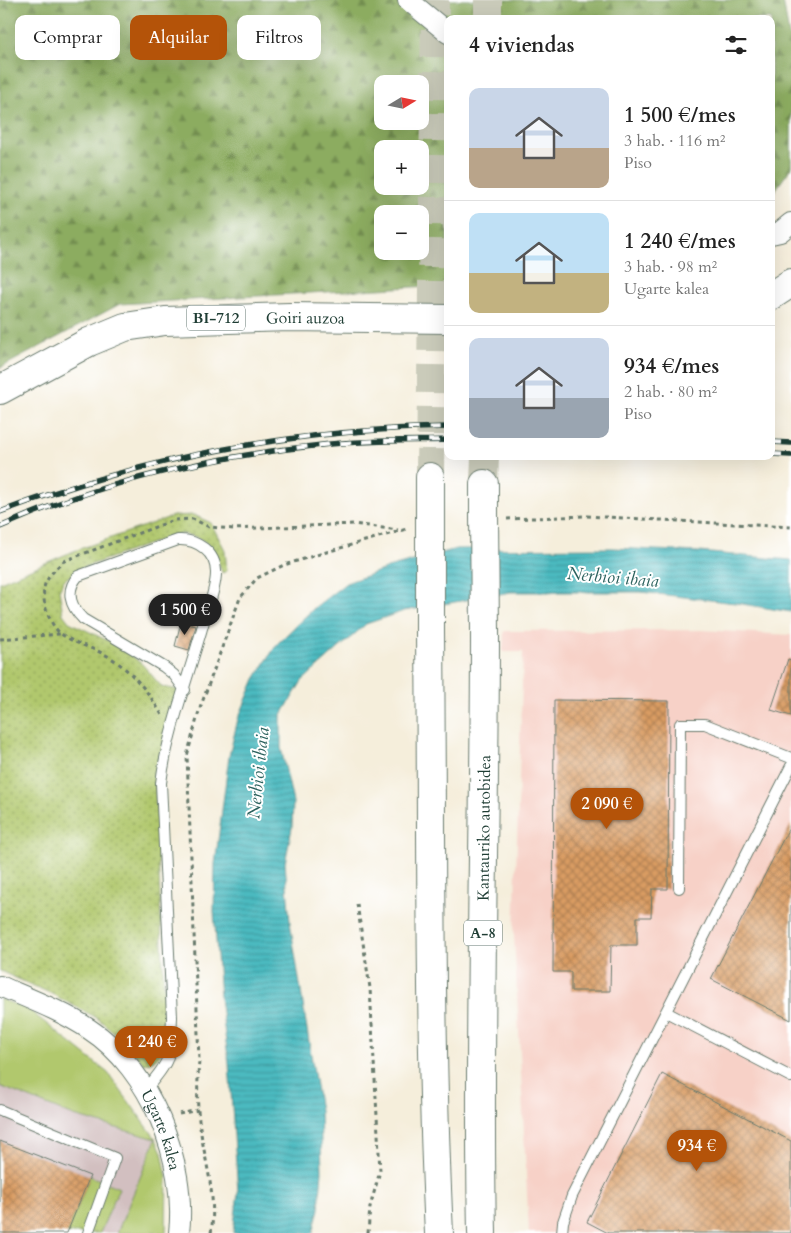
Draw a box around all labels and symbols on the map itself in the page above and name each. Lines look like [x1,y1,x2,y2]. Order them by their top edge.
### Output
north arrow [374,75,429,130]
road number: BI-712 [187,306,245,330]
street label: Goiri auzoa [266,307,345,330]
water label: Nerbioi ibaia [566,561,660,594]
pin: 1 500 € [139,594,231,636]
water label: Nerbioi ibaia [241,726,276,820]
street label: Kantauriko autobidea [472,755,496,901]
pin: 2 090 € [561,788,653,830]
road number: A-8 [464,920,502,946]
pin: 1 240 € [105,1026,197,1068]
street label: Ugarte kalea [135,1086,186,1172]
pin: 934 € [662,1130,732,1172]

